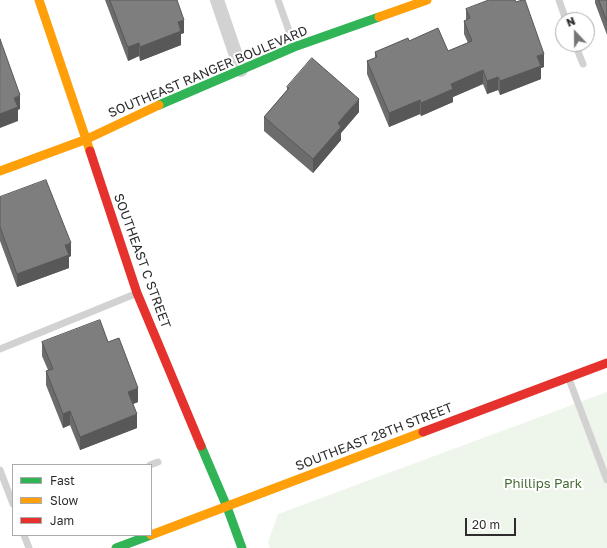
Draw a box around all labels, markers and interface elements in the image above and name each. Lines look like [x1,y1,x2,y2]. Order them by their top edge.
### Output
north arrow [555,12,595,52]
text: N [564,14,577,29]
street label: SOUTHEAST RANGER BOULEVARD [106,23,310,121]
street label: SOUTHEAST C STREET [110,191,174,331]
street label: SOUTHEAST 28TH STREET [293,400,455,474]
legend [12,464,152,536]
text: Fast [50,473,75,488]
park label: Phillips Park [504,476,582,492]
text: Slow [50,493,78,508]
scale bar [467,510,518,536]
text: Jam [50,513,74,528]
text: 20 m [472,517,500,532]

